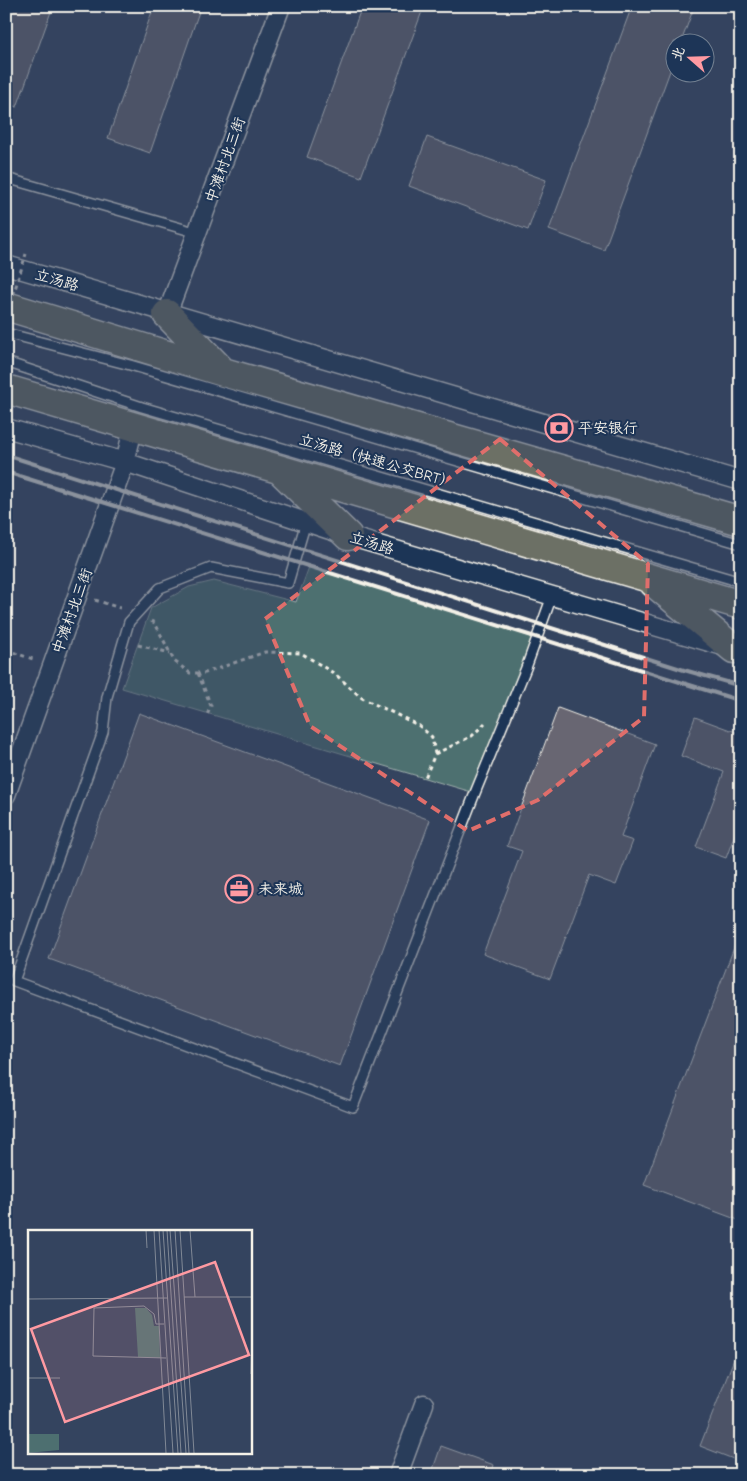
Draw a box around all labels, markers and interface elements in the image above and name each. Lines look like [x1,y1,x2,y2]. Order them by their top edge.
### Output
north arrow [664,32,714,82]
text: 北 [668,44,689,63]
street label: 中滩村北三街 [201,115,249,205]
street label: 立汤路 [33,265,81,295]
bank icon: 平安银行 [544,413,574,443]
place label: 平安银行 [578,419,638,437]
street label: 立汤路（快速公交BRT） [297,430,457,492]
street label: 立汤路 [348,528,396,558]
street label: 中滩村北三街 [48,566,96,656]
office icon: 未来城 [224,874,254,904]
place label: 未来城 [258,880,303,898]
inset map [28,1230,251,1454]

